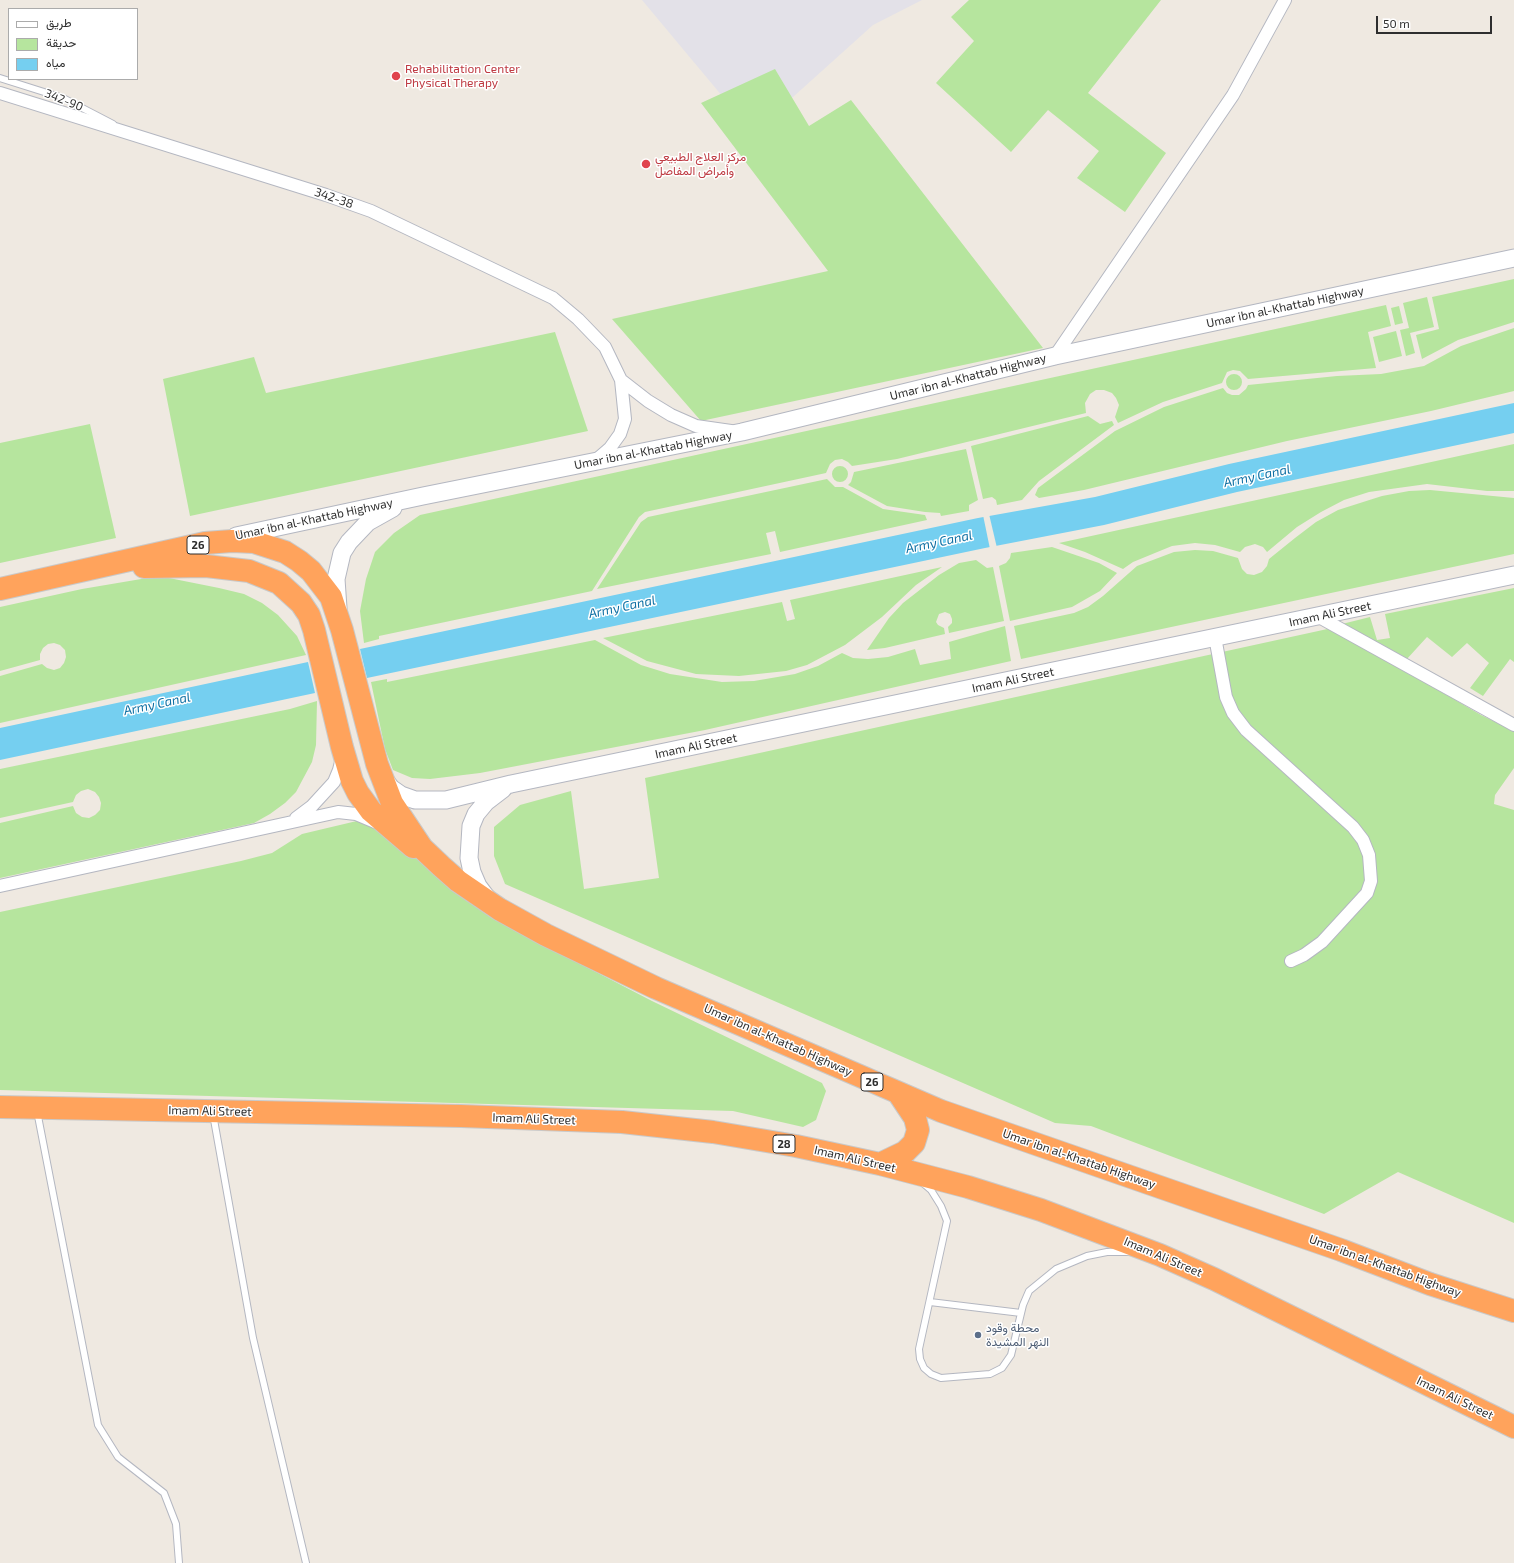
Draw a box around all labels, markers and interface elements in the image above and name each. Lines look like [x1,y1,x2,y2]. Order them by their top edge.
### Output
legend [8,8,138,80]
scale bar [1378,8,1494,34]
text: طريق [46,15,71,29]
text: 50 m [1383,16,1410,30]
text: حديقة [46,35,76,49]
text: مياه [46,55,65,69]
place label: Rehabilitation Center Physical Therapy [405,62,520,90]
marker: Rehabilitation Center Physical Therapy [390,70,402,82]
street label: 342-90 [43,86,85,114]
place label: مركز العلاج الطبيعي وأمراض المفاصل [655,150,746,178]
marker: مركز العلاج الطبيعي وأمراض المفاصل [640,158,652,170]
street label: 342-38 [313,185,355,211]
street label: Umar ibn al-Khattab Highway [1205,283,1365,331]
street label: Umar ibn al-Khattab Highway [888,351,1048,403]
street label: Umar ibn al-Khattab Highway [573,428,733,472]
water label: Army Canal [1222,461,1292,491]
street label: Umar ibn al-Khattab Highway [234,495,394,543]
water label: Army Canal [904,527,974,557]
road number: 26 [187,536,209,554]
water label: Army Canal [587,592,657,622]
street label: Imam Ali Street [1288,598,1372,630]
street label: Imam Ali Street [971,664,1055,696]
water label: Army Canal [122,689,192,719]
street label: Imam Ali Street [654,730,738,762]
street label: Umar ibn al-Khattab Highway [702,1001,854,1079]
road number: 26 [861,1073,883,1091]
street label: Imam Ali Street [168,1103,252,1119]
street label: Imam Ali Street [492,1110,576,1128]
street label: Umar ibn al-Khattab Highway [1001,1126,1157,1192]
road number: 28 [773,1135,795,1153]
street label: Imam Ali Street [813,1143,897,1175]
street label: Umar ibn al-Khattab Highway [1307,1232,1463,1300]
street label: Imam Ali Street [1122,1234,1204,1280]
place label: محطة وقود النهر المشيدة [986,1321,1049,1349]
marker: محطة وقود النهر المشيدة [973,1330,983,1340]
street label: Imam Ali Street [1414,1373,1496,1423]

